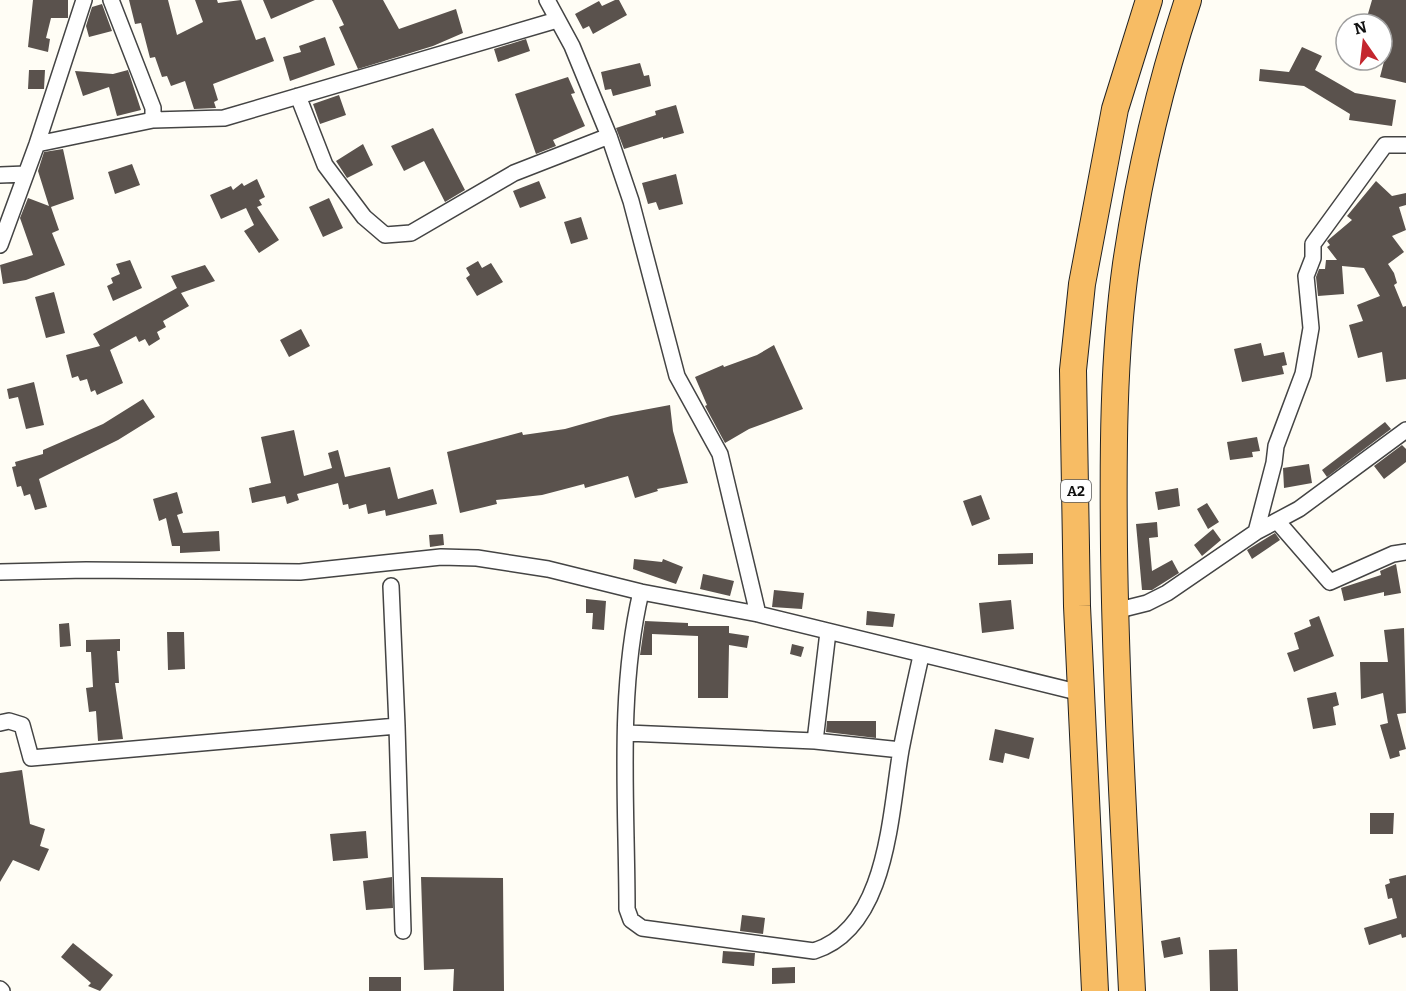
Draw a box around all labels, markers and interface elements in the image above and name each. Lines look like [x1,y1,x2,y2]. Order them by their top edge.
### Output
north arrow [1334,12,1394,72]
text: N [1352,17,1369,39]
road number: A2 [1061,480,1091,502]

